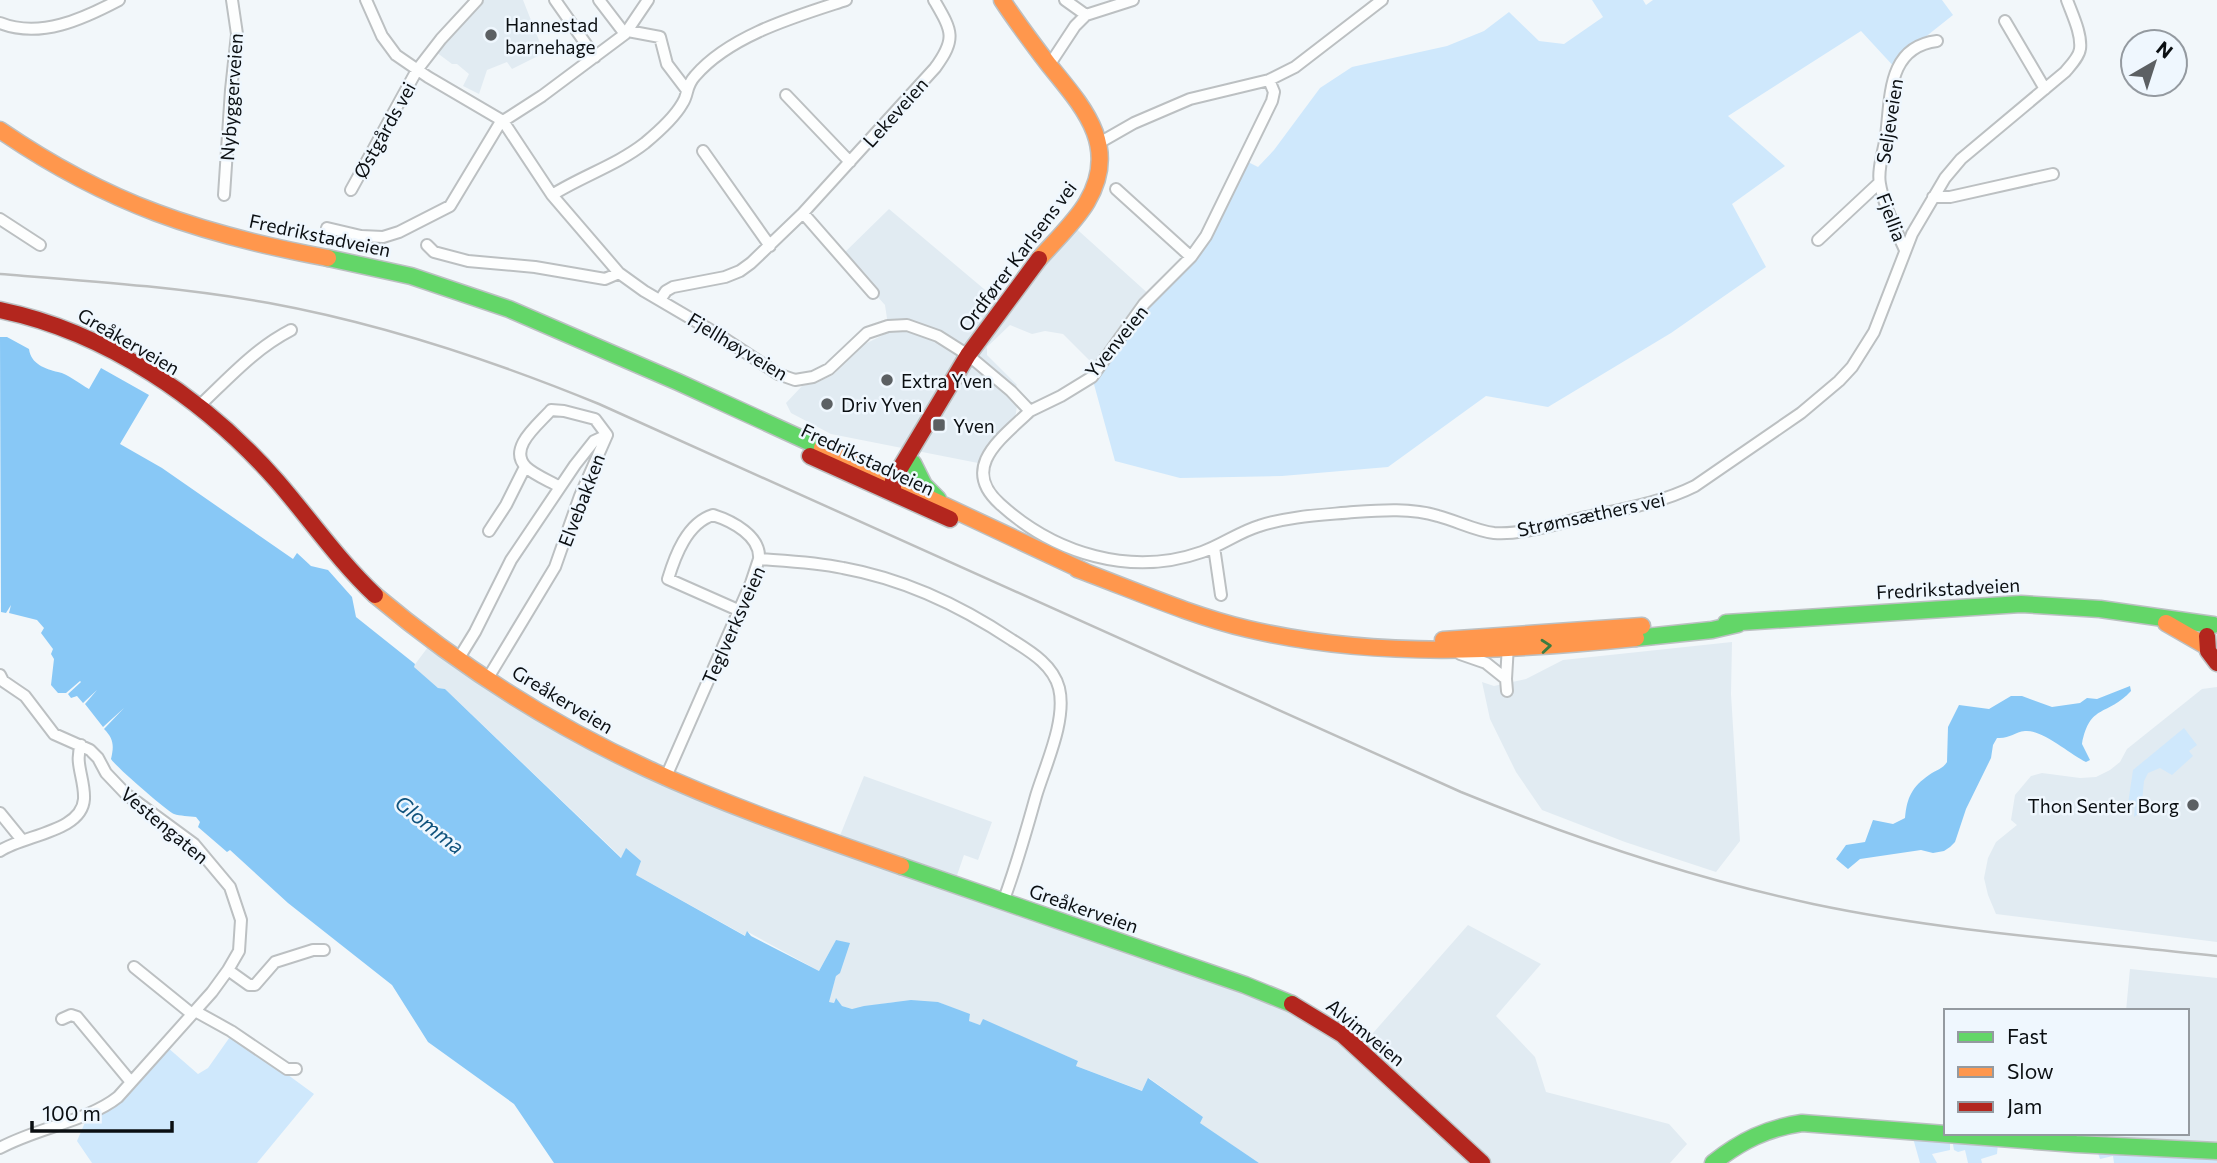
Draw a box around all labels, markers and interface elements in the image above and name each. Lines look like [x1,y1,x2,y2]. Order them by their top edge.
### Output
place label: Hannestad barnehage [505,13,598,58]
marker: Hannestad barnehage [483,27,499,43]
north arrow [2119,28,2189,98]
street label: Nybyggerveien [215,32,247,162]
text: N [2152,36,2178,63]
street label: Lekeveien [858,72,932,152]
street label: Seljeveien [1871,77,1907,165]
street label: Østgårds vei [348,78,420,182]
street label: Ordfører Karlsens vei [953,176,1081,336]
street label: Fjellia [1872,189,1912,245]
street label: Fredrikstadveien [247,209,393,261]
street label: Yvenveien [1080,300,1152,382]
street label: Greåkerveien [74,303,184,379]
street label: Fjellhøyveien [684,307,792,385]
place label: Extra Yven [901,369,993,392]
marker: Extra Yven [879,372,895,388]
place label: Driv Yven [841,393,922,416]
marker: Driv Yven [819,396,835,412]
place label: Yven [953,414,995,437]
marker: Yven [931,417,947,433]
street label: Fredrikstadveien [798,418,938,500]
street label: Elvebakken [553,450,609,550]
street label: Strømsæthers vei [1515,487,1667,541]
street label: Teglverksveien [697,562,769,688]
street label: Fredrikstadveien [1875,573,2021,603]
one-way arrow [1541,639,1552,654]
street label: Greåkerveien [508,660,618,738]
street label: Vestengaten [116,782,214,868]
water label: Glomma [390,789,470,859]
place label: Thon Senter Borg [2028,794,2179,817]
marker: Thon Senter Borg [2185,797,2201,813]
street label: Greåkerveien [1026,879,1142,937]
street label: Alvimveien [1322,993,1410,1071]
legend [1944,1009,2189,1135]
text: Fast [2007,1023,2048,1048]
text: Slow [2007,1058,2054,1083]
scale bar [32,1090,172,1134]
text: Jam [2007,1093,2042,1118]
text: 100 m [42,1100,101,1125]

